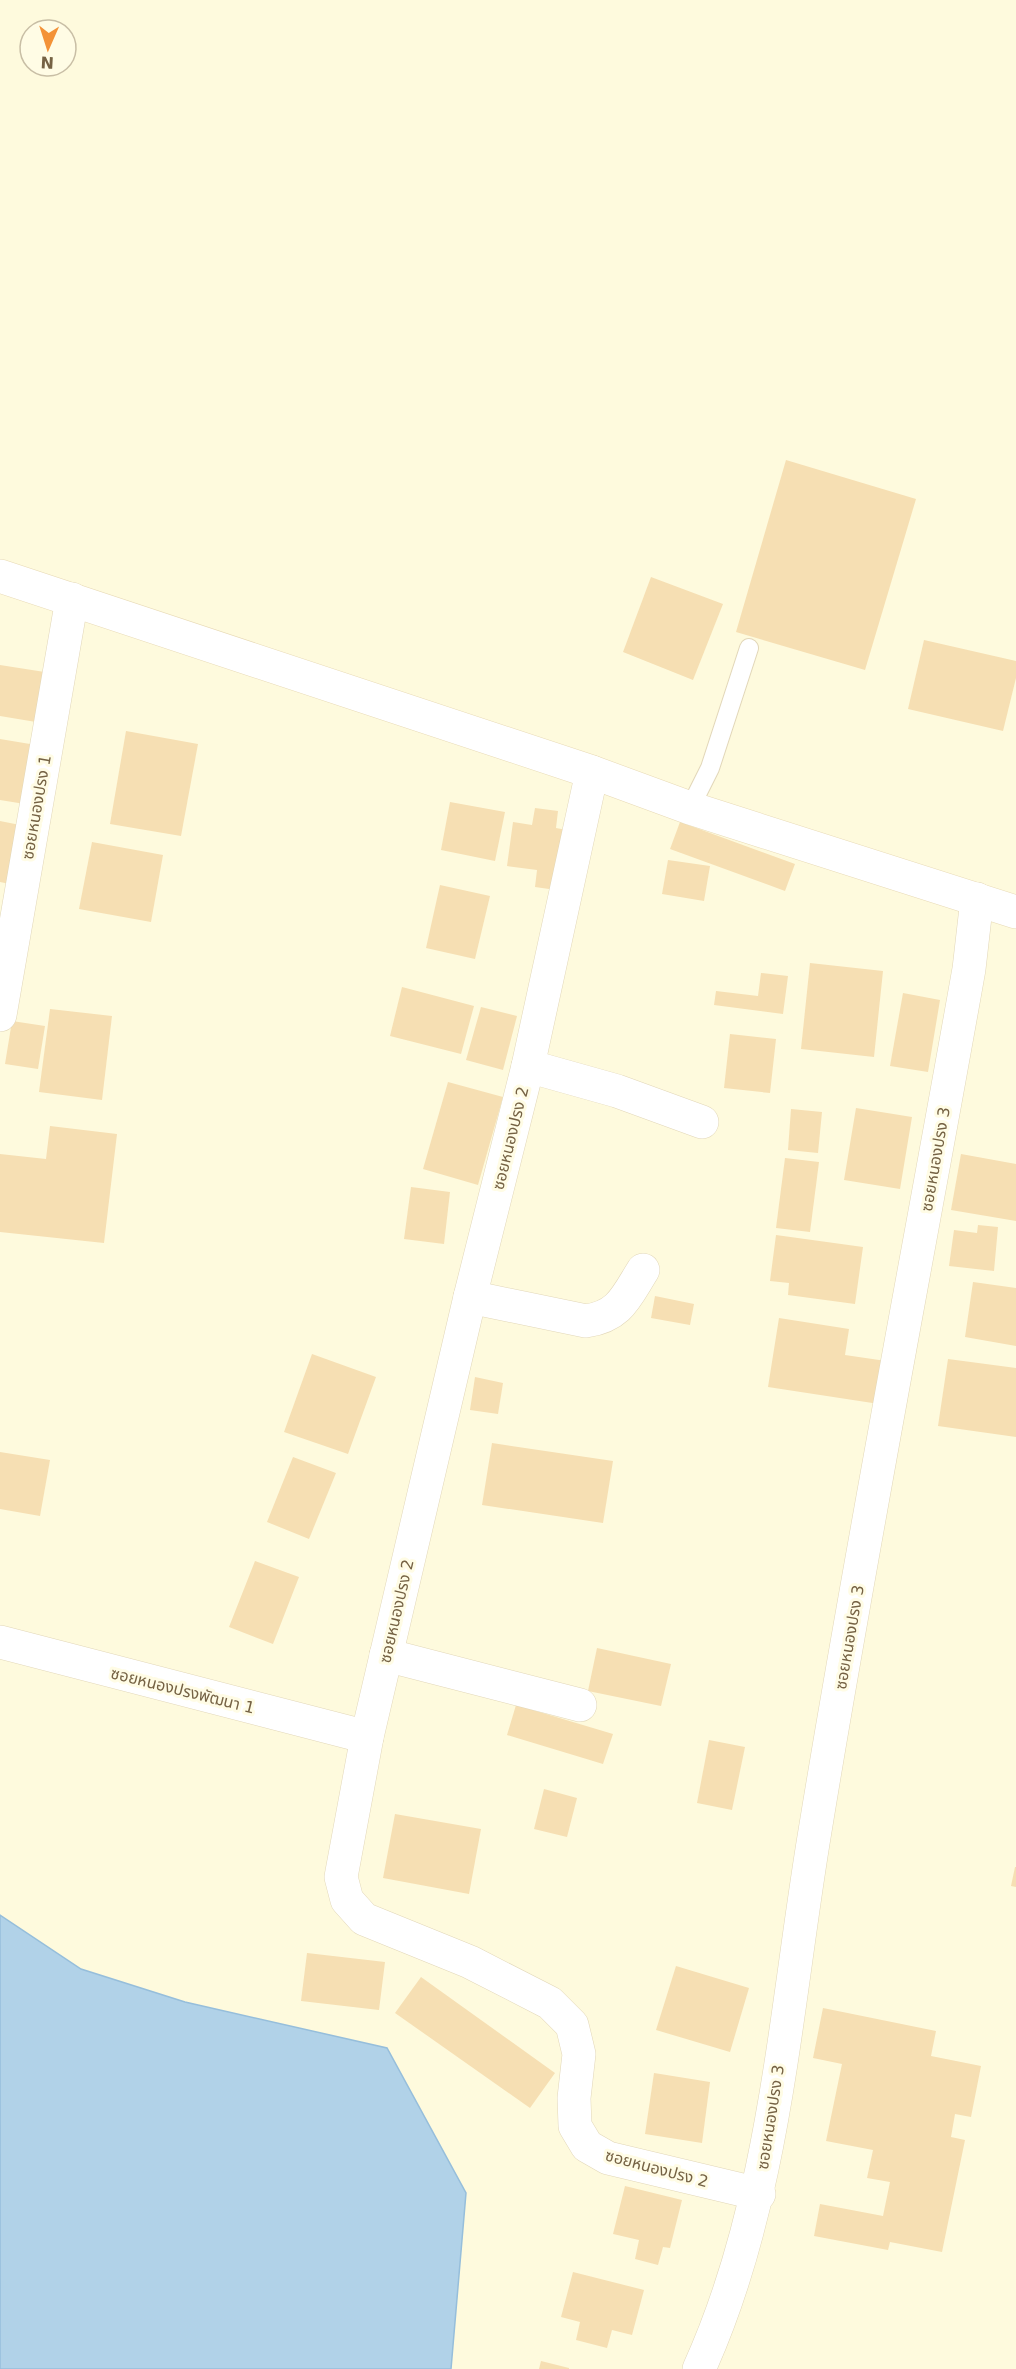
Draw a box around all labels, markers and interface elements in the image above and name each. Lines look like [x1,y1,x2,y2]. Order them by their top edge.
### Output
north arrow [18,18,78,78]
text: N [40,53,54,72]
street label: ซอยหนองปรง 1 [18,753,55,861]
street label: ซอยหนองปรง 2 [488,1084,533,1192]
street label: ซอยหนองปรง 3 [917,1105,954,1213]
street label: ซอยหนองปรง 2 [375,1557,418,1665]
street label: ซอยหนองปรง 3 [831,1583,868,1691]
street label: ซอยหนองปรงพัฒนา 1 [109,1663,257,1718]
street label: ซอยหนองปรง 3 [753,2063,788,2171]
street label: ซอยหนองปรง 2 [603,2146,710,2191]

